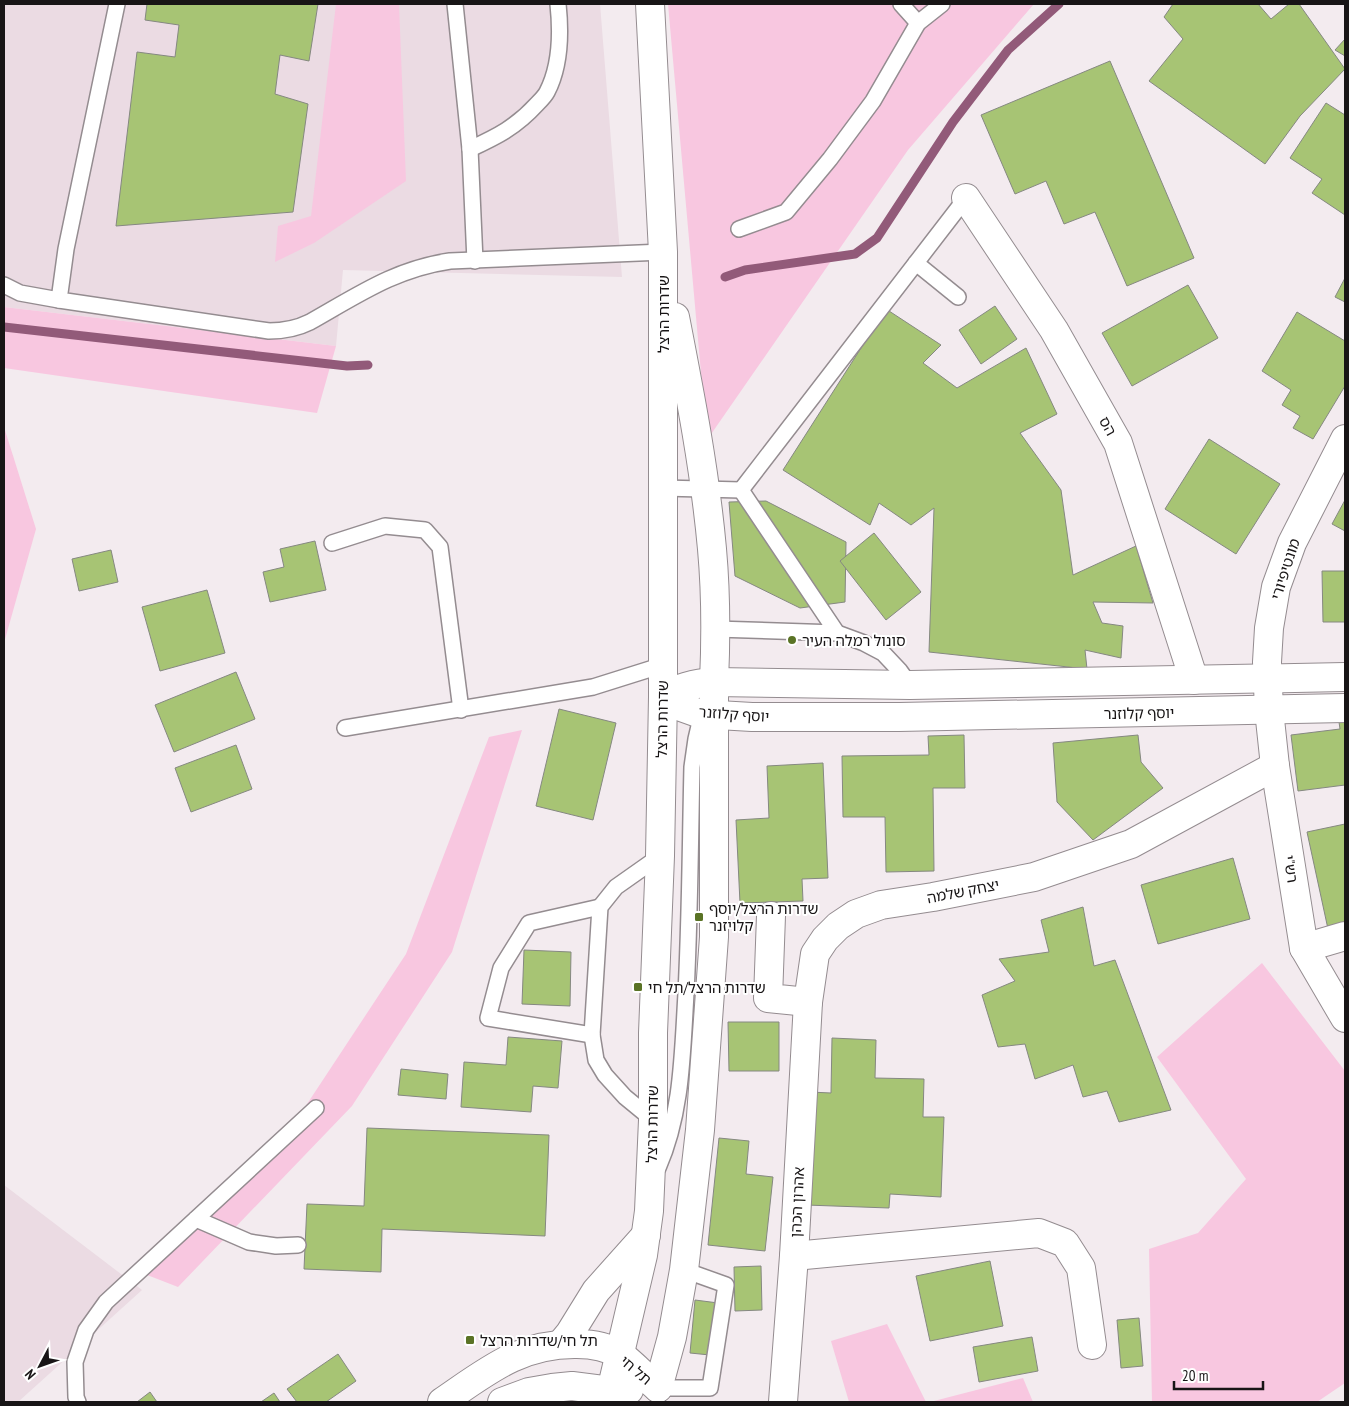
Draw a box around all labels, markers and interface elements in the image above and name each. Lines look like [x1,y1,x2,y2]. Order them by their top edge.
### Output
street label: שדרות הרצל [654,275,673,353]
street label: הס [1095,413,1121,439]
street label: מונטיפיורי [1266,536,1304,602]
place label: סונול רמלה העיר [802,631,906,650]
marker: סונול רמלה העיר [786,634,798,646]
street label: שדרות הרצל [652,680,672,758]
street label: יוסף קלוזנר [698,702,770,726]
street label: יוסף קלוזנר [1103,703,1175,723]
street label: רש"י [1279,854,1303,884]
street label: יצחק שלמה [925,875,1001,907]
place label: שדרות הרצל/יוסף קלויזנר [709,899,819,935]
marker: שדרות הרצל/יוסף קלויזנר [693,911,705,923]
place label: שדרות הרצל/תל חי [648,978,766,997]
marker: שדרות הרצל/תל חי [632,981,644,993]
street label: שדרות הרצל [642,1085,662,1163]
street label: אהרון הכהן [786,1166,808,1238]
place label: תל חי/שדרות הרצל [480,1331,598,1350]
marker: תל חי/שדרות הרצל [464,1334,476,1346]
north arrow [15,1341,65,1391]
street label: תל חי [616,1351,656,1389]
scale bar [1174,1358,1263,1390]
text: N [21,1366,39,1383]
text: 20 m [1182,1366,1208,1385]

